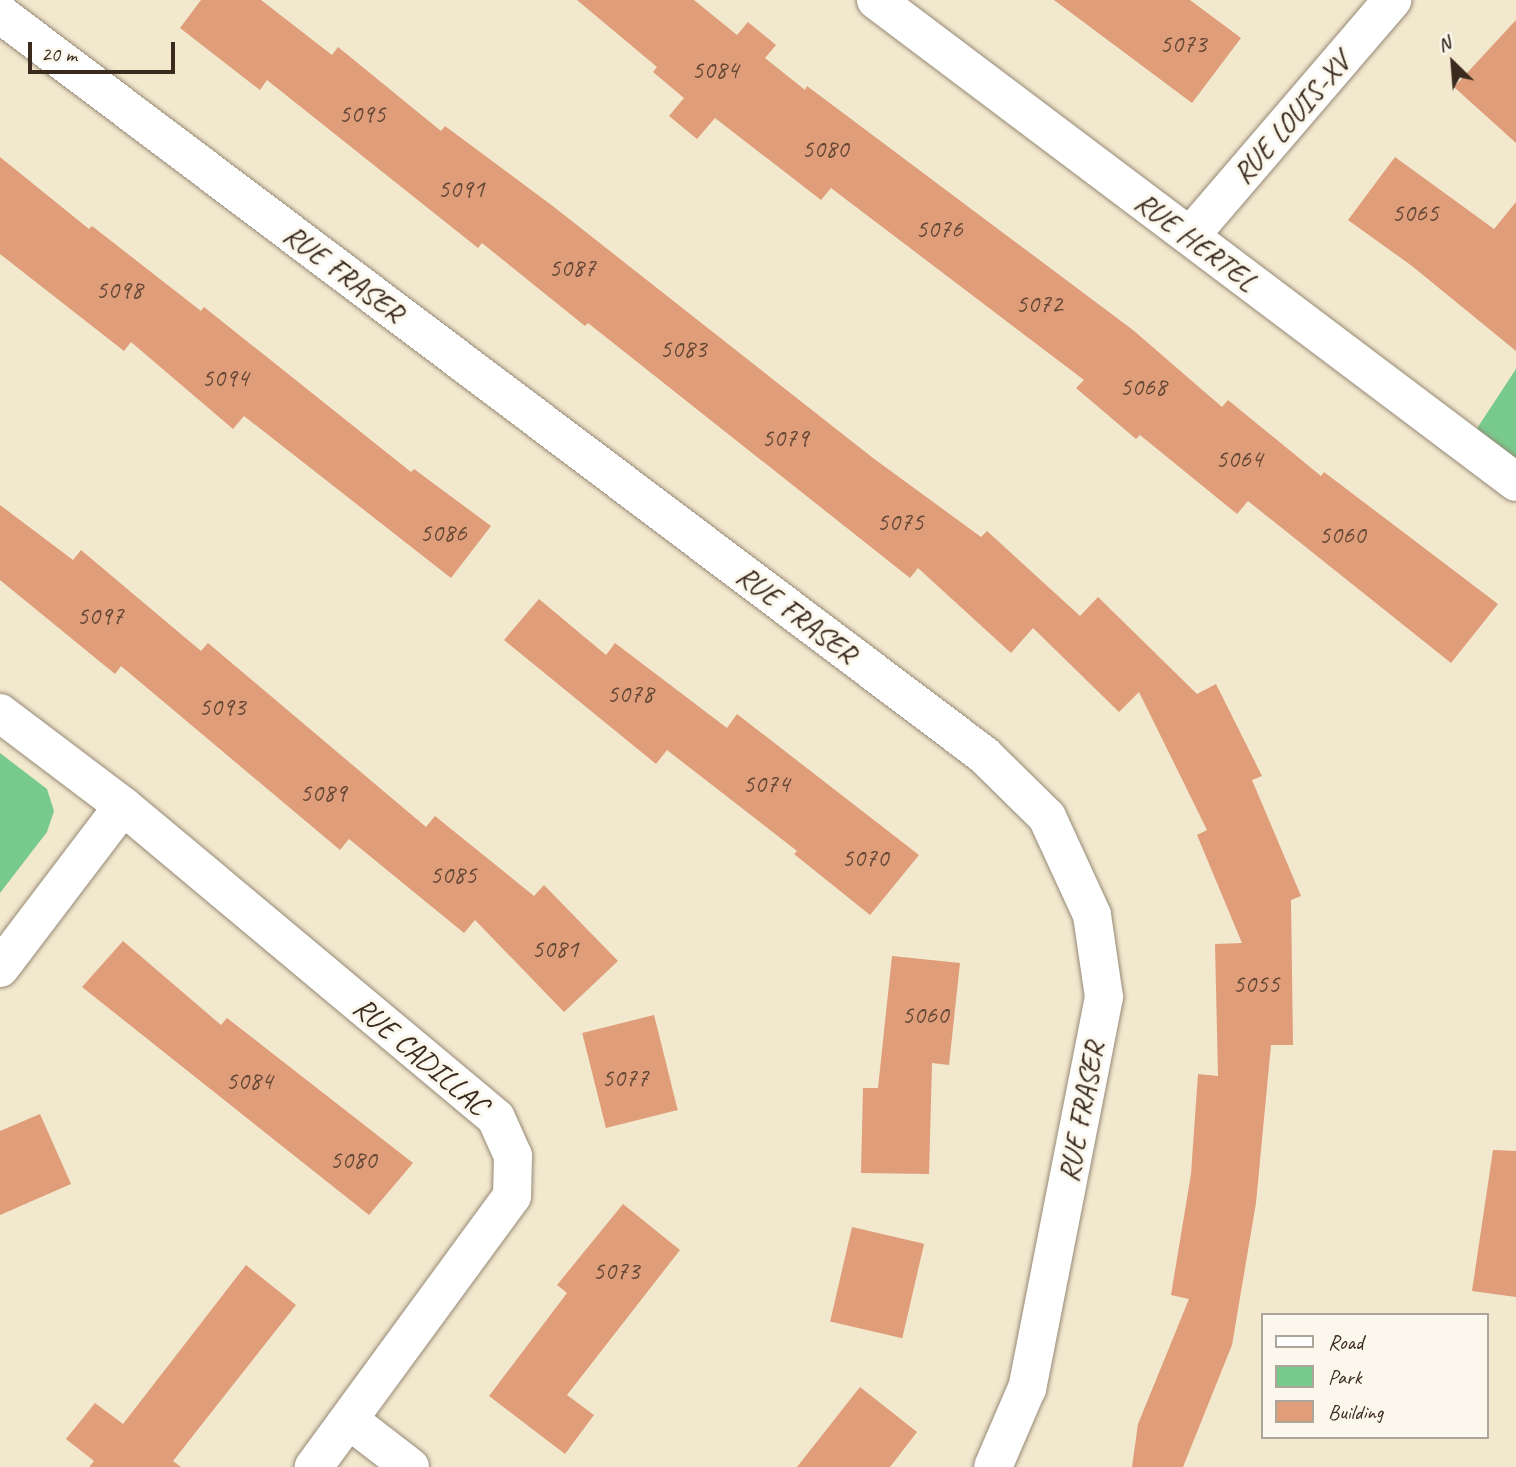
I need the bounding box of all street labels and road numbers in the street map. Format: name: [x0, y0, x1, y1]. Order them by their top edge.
street label: RUE LOUIS-XV: [1224, 45, 1358, 191]
street label: RUE HERTEL: [1128, 183, 1264, 299]
street label: RUE FRASER: [276, 216, 412, 330]
street label: RUE FRASER: [729, 557, 865, 671]
street label: RUE CADILLAC: [346, 989, 496, 1123]
street label: RUE FRASER: [1050, 1038, 1112, 1186]

